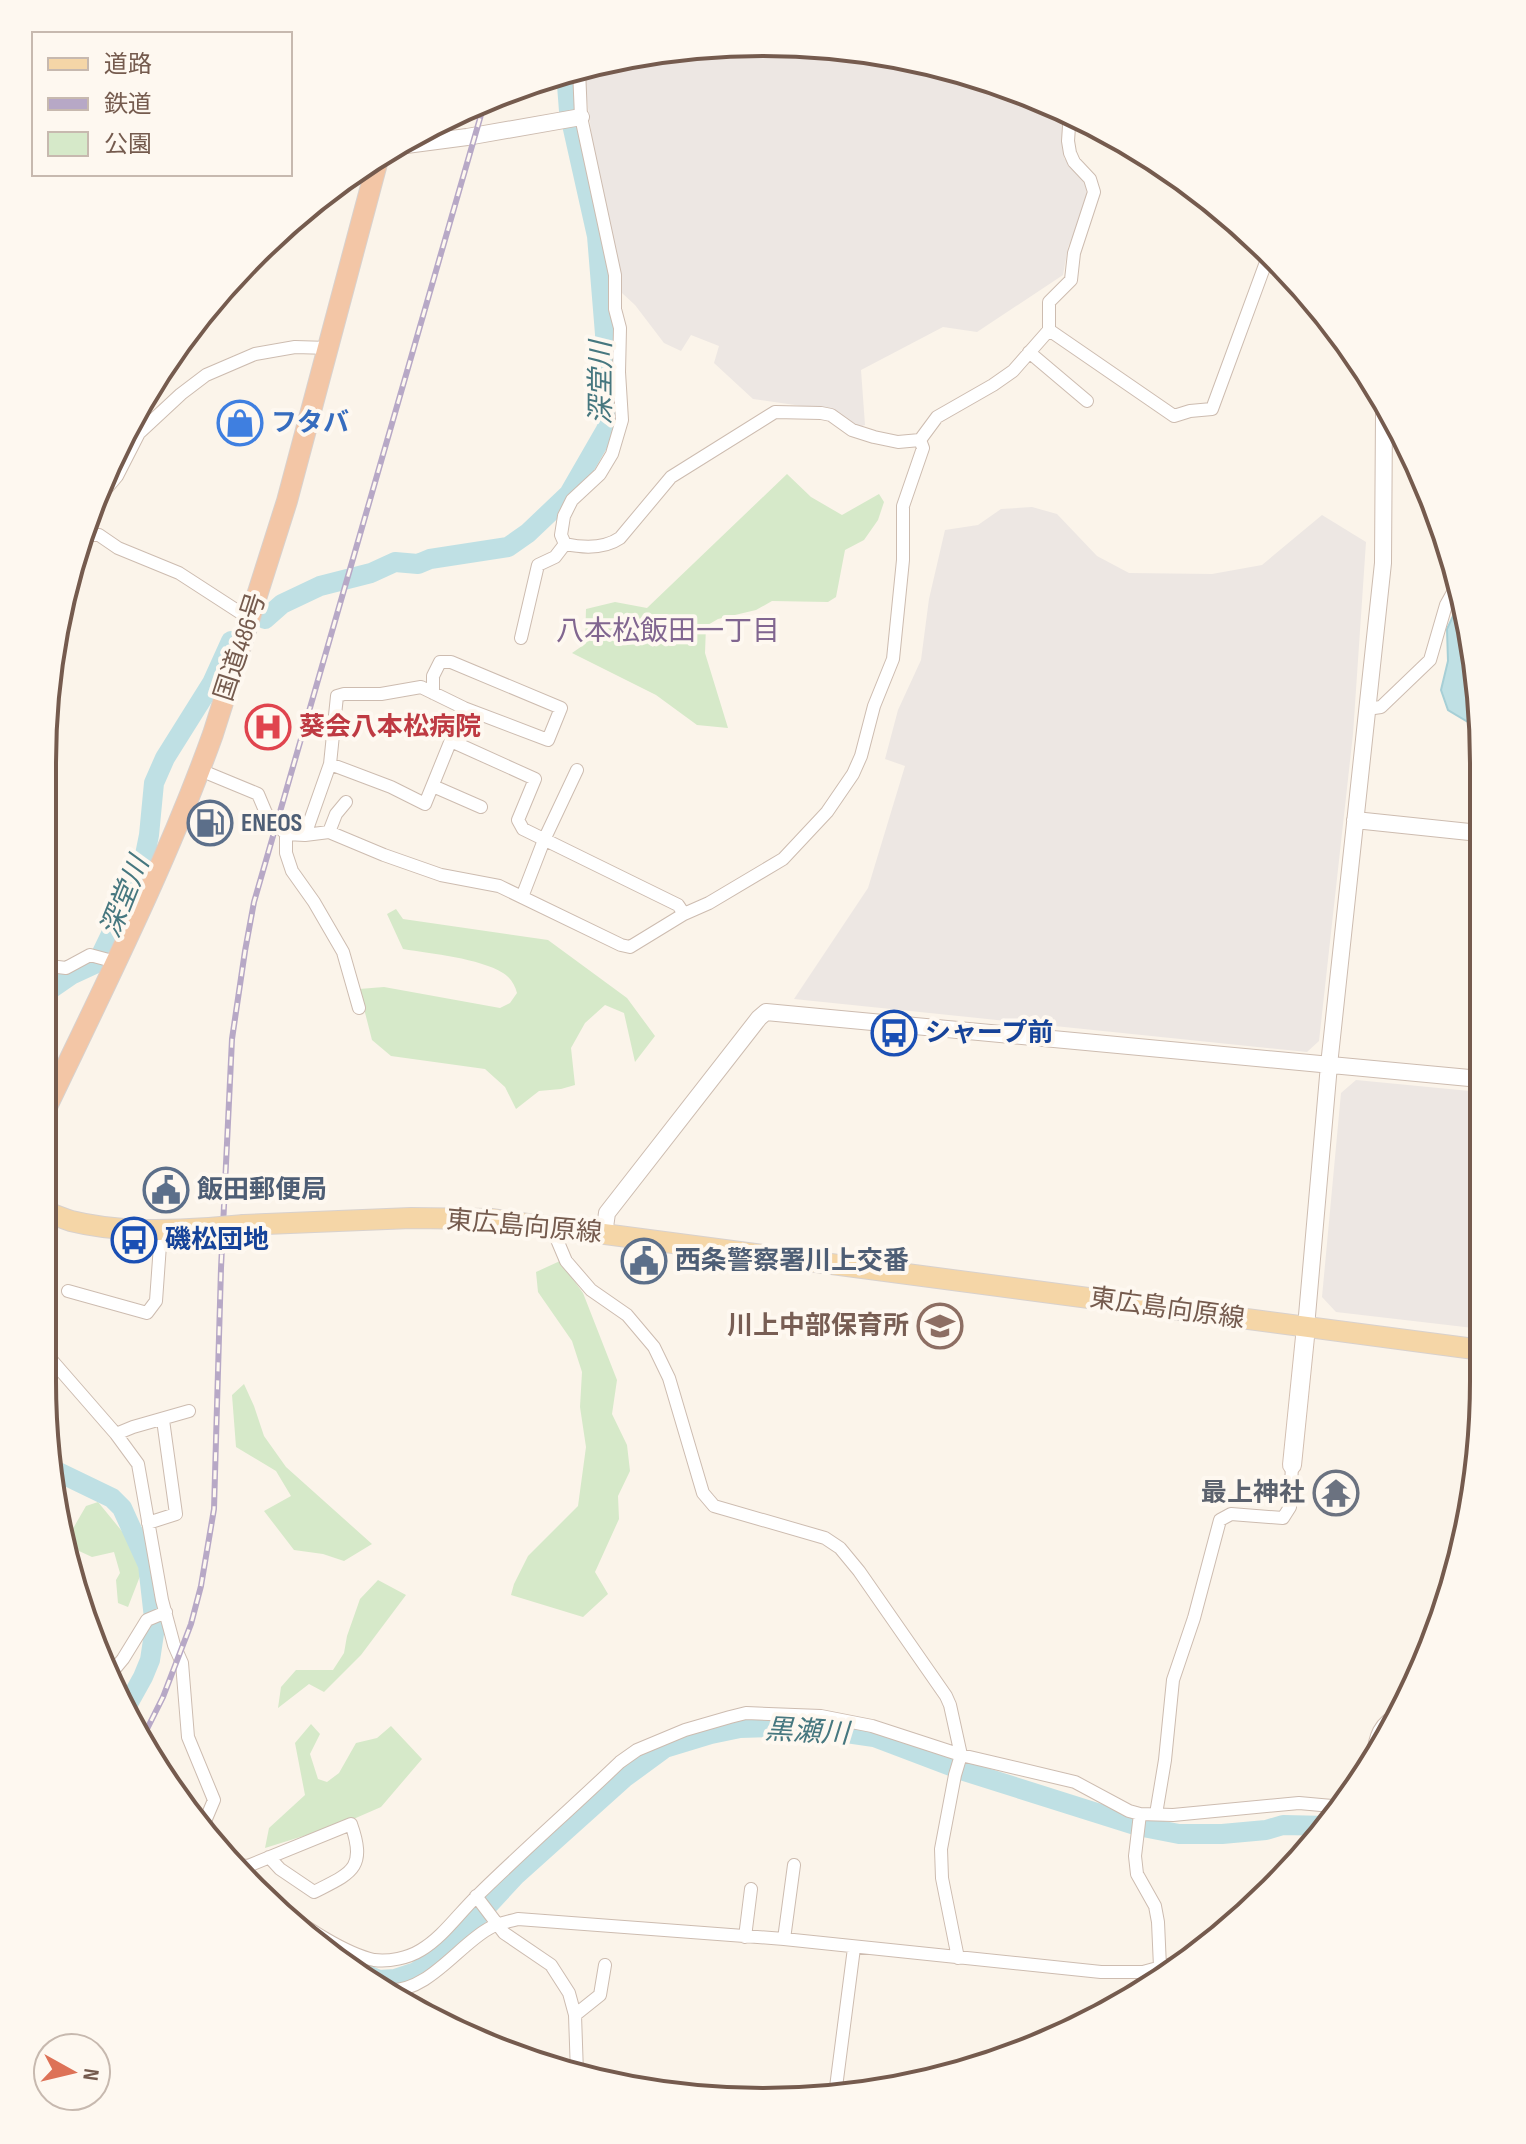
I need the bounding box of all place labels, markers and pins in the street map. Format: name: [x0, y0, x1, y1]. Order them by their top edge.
shop icon: フタバ: [216, 399, 264, 447]
place label: フタバ: [271, 408, 349, 439]
hospital icon: 葵会八本松病院: [244, 703, 292, 751]
place label: 葵会八本松病院: [299, 712, 481, 743]
fuel station icon: ENEOS: [186, 799, 234, 847]
place label: ENEOS: [241, 808, 302, 839]
bus stop icon: シャープ前: [870, 1009, 918, 1057]
place label: シャープ前: [925, 1018, 1053, 1049]
public building icon: 飯田郵便局: [142, 1166, 190, 1214]
place label: 飯田郵便局: [197, 1175, 327, 1206]
bus stop icon: 磯松団地: [110, 1216, 158, 1264]
place label: 磯松団地: [165, 1225, 269, 1256]
public building icon: 西条警察署川上交番: [620, 1237, 668, 1285]
place label: 西条警察署川上交番: [675, 1246, 909, 1277]
school or university icon: 川上中部保育所: [916, 1302, 964, 1350]
place label: 川上中部保育所: [727, 1311, 909, 1342]
temple icon: 最上神社: [1312, 1469, 1360, 1517]
place label: 最上神社: [1201, 1478, 1305, 1509]

